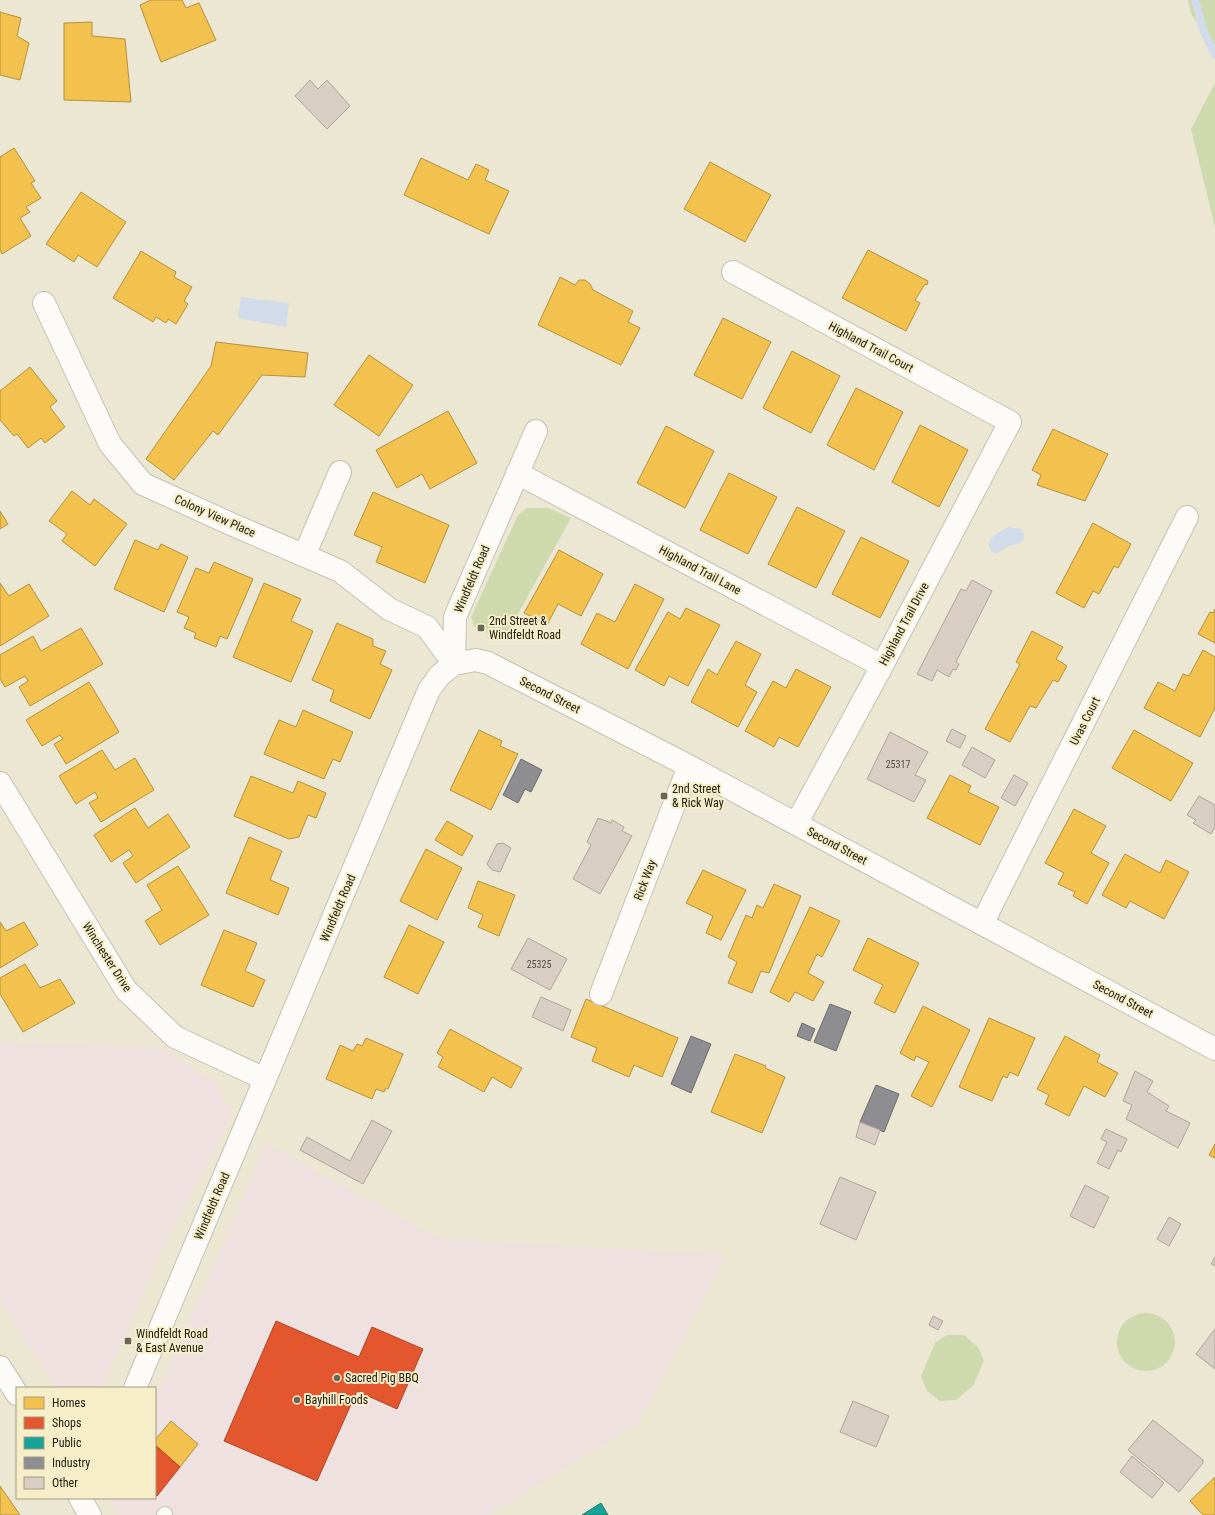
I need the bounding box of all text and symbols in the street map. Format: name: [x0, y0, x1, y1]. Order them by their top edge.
street label: Highland Trail Court: [826, 319, 916, 375]
street label: Colony View Place: [172, 492, 258, 540]
street label: Highland Trail Lane: [657, 542, 744, 598]
street label: Windfeldt Road: [451, 543, 493, 615]
street label: Highland Trail Drive: [876, 580, 932, 668]
place label: 2nd Street & Windfeldt Road: [489, 614, 561, 642]
marker: 2nd Street & Windfeldt Road: [476, 623, 486, 633]
street label: Second Street: [517, 674, 583, 716]
street label: Uvas Court: [1067, 694, 1103, 747]
house number: 25317: [886, 759, 910, 770]
place label: 2nd Street & Rick Way: [672, 782, 724, 810]
marker: 2nd Street & Rick Way: [659, 791, 669, 801]
street label: Second Street: [805, 824, 870, 868]
street label: Rick Way: [631, 858, 659, 902]
street label: Windfeldt Road: [317, 872, 359, 944]
street label: Winchester Drive: [79, 920, 135, 995]
house number: 25325: [527, 959, 551, 970]
street label: Second Street: [1091, 977, 1156, 1021]
street label: Windfeldt Road: [191, 1170, 233, 1242]
place label: Windfeldt Road & East Avenue: [136, 1327, 208, 1355]
marker: Windfeldt Road & East Avenue: [123, 1336, 133, 1346]
place label: Sacred Pig BBQ: [345, 1371, 419, 1385]
marker: Sacred Pig BBQ: [332, 1373, 342, 1383]
legend: [16, 1387, 156, 1499]
place label: Bayhill Foods: [305, 1393, 368, 1407]
marker: Bayhill Foods: [292, 1395, 302, 1405]
text: Homes: [52, 1396, 86, 1410]
text: Shops: [52, 1416, 81, 1430]
text: Public: [52, 1436, 82, 1450]
text: Industry: [52, 1456, 90, 1470]
text: Other: [52, 1476, 78, 1490]

